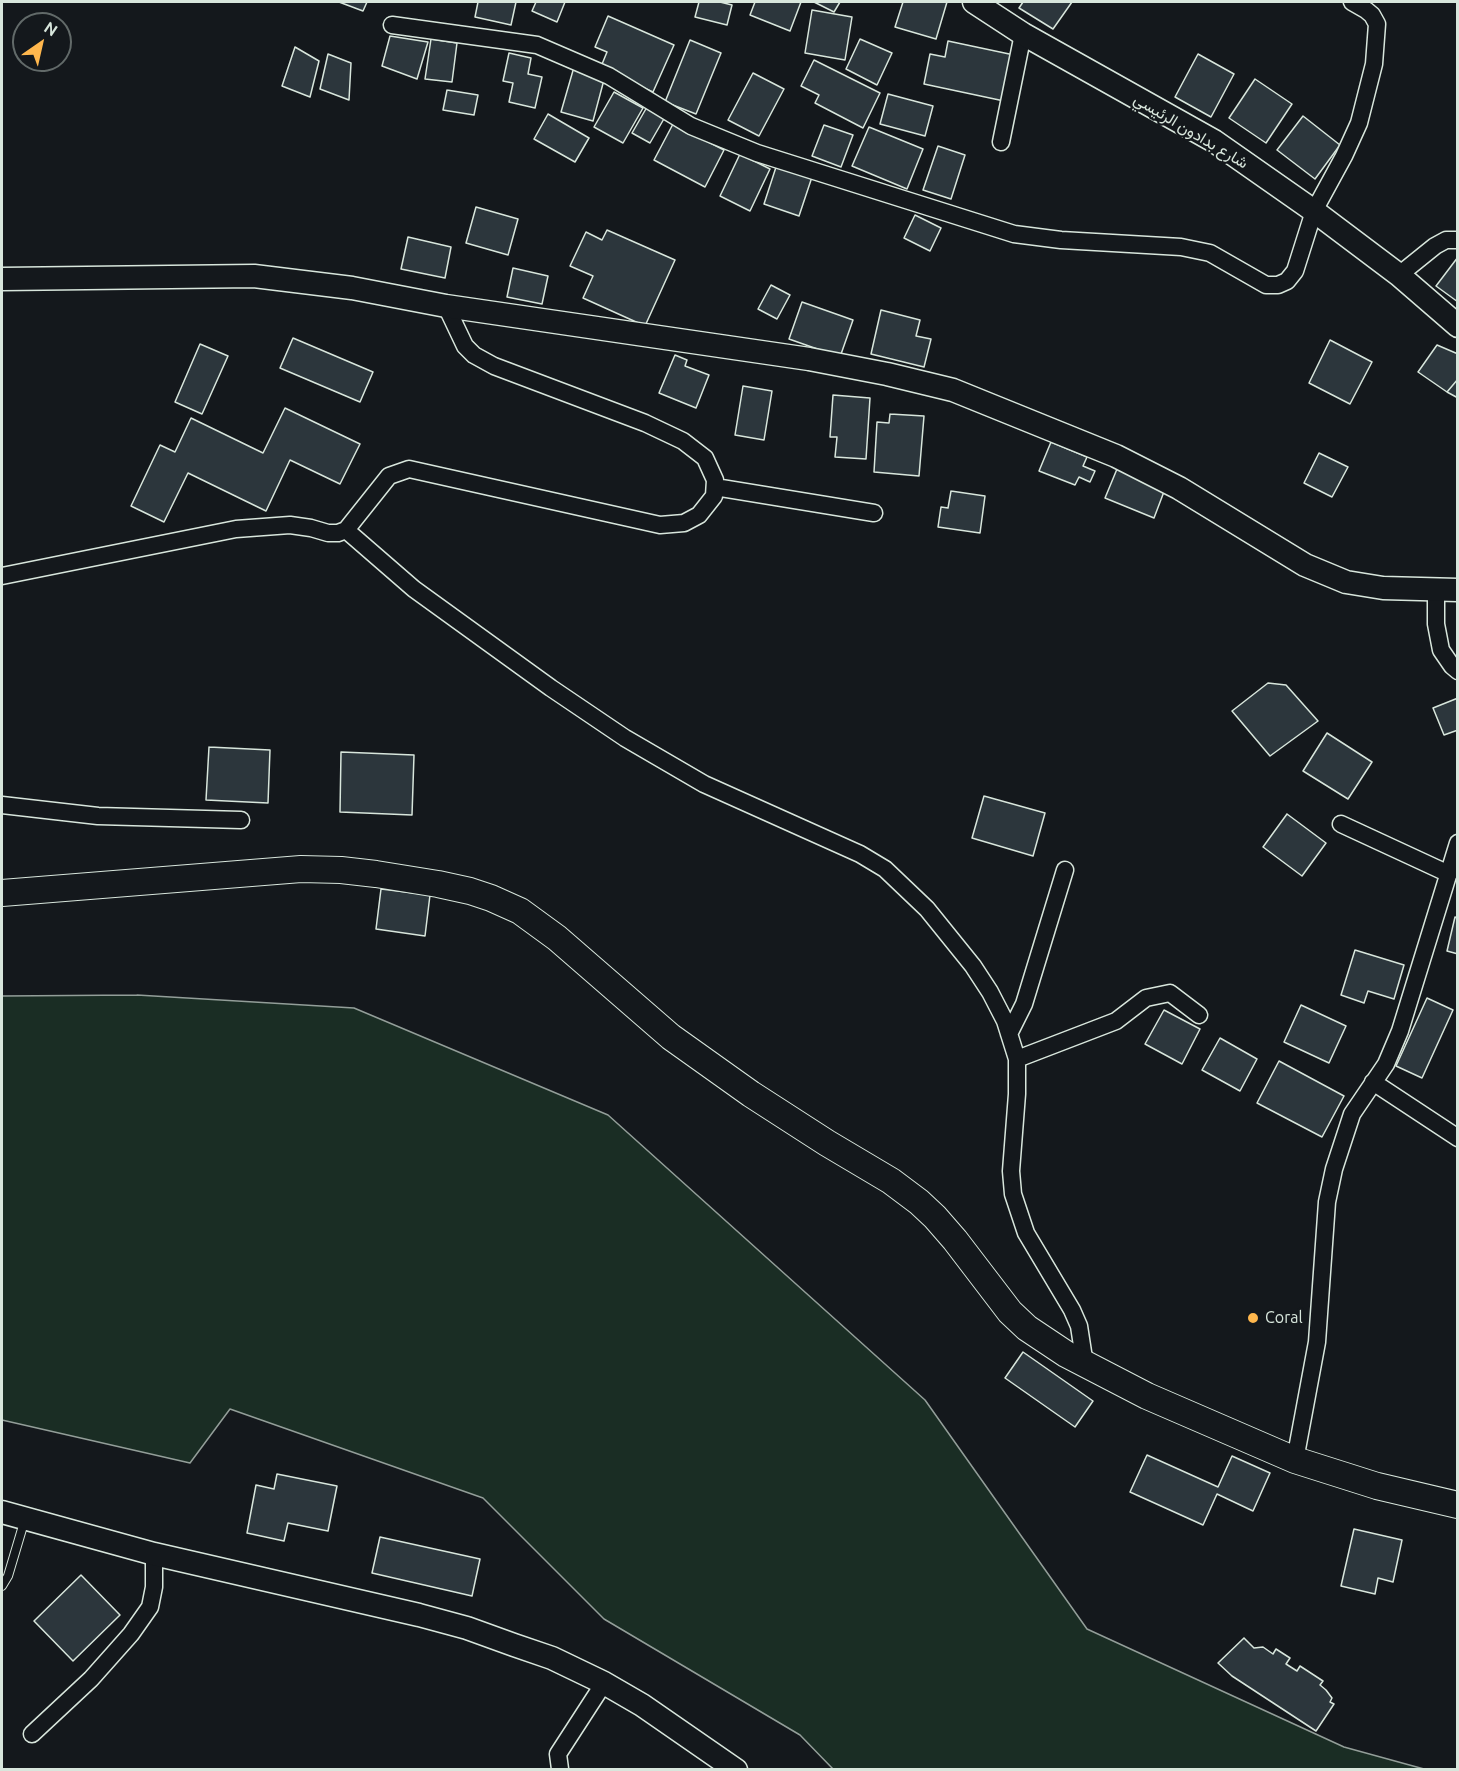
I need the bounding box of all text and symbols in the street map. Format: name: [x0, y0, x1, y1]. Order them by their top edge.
north arrow: [12, 12, 72, 72]
text: N: [41, 18, 61, 40]
street label: شارع بدادون الرئيسي: [1130, 89, 1252, 173]
place label: Coral: [1265, 1308, 1303, 1328]
marker: Coral: [1246, 1311, 1260, 1325]

